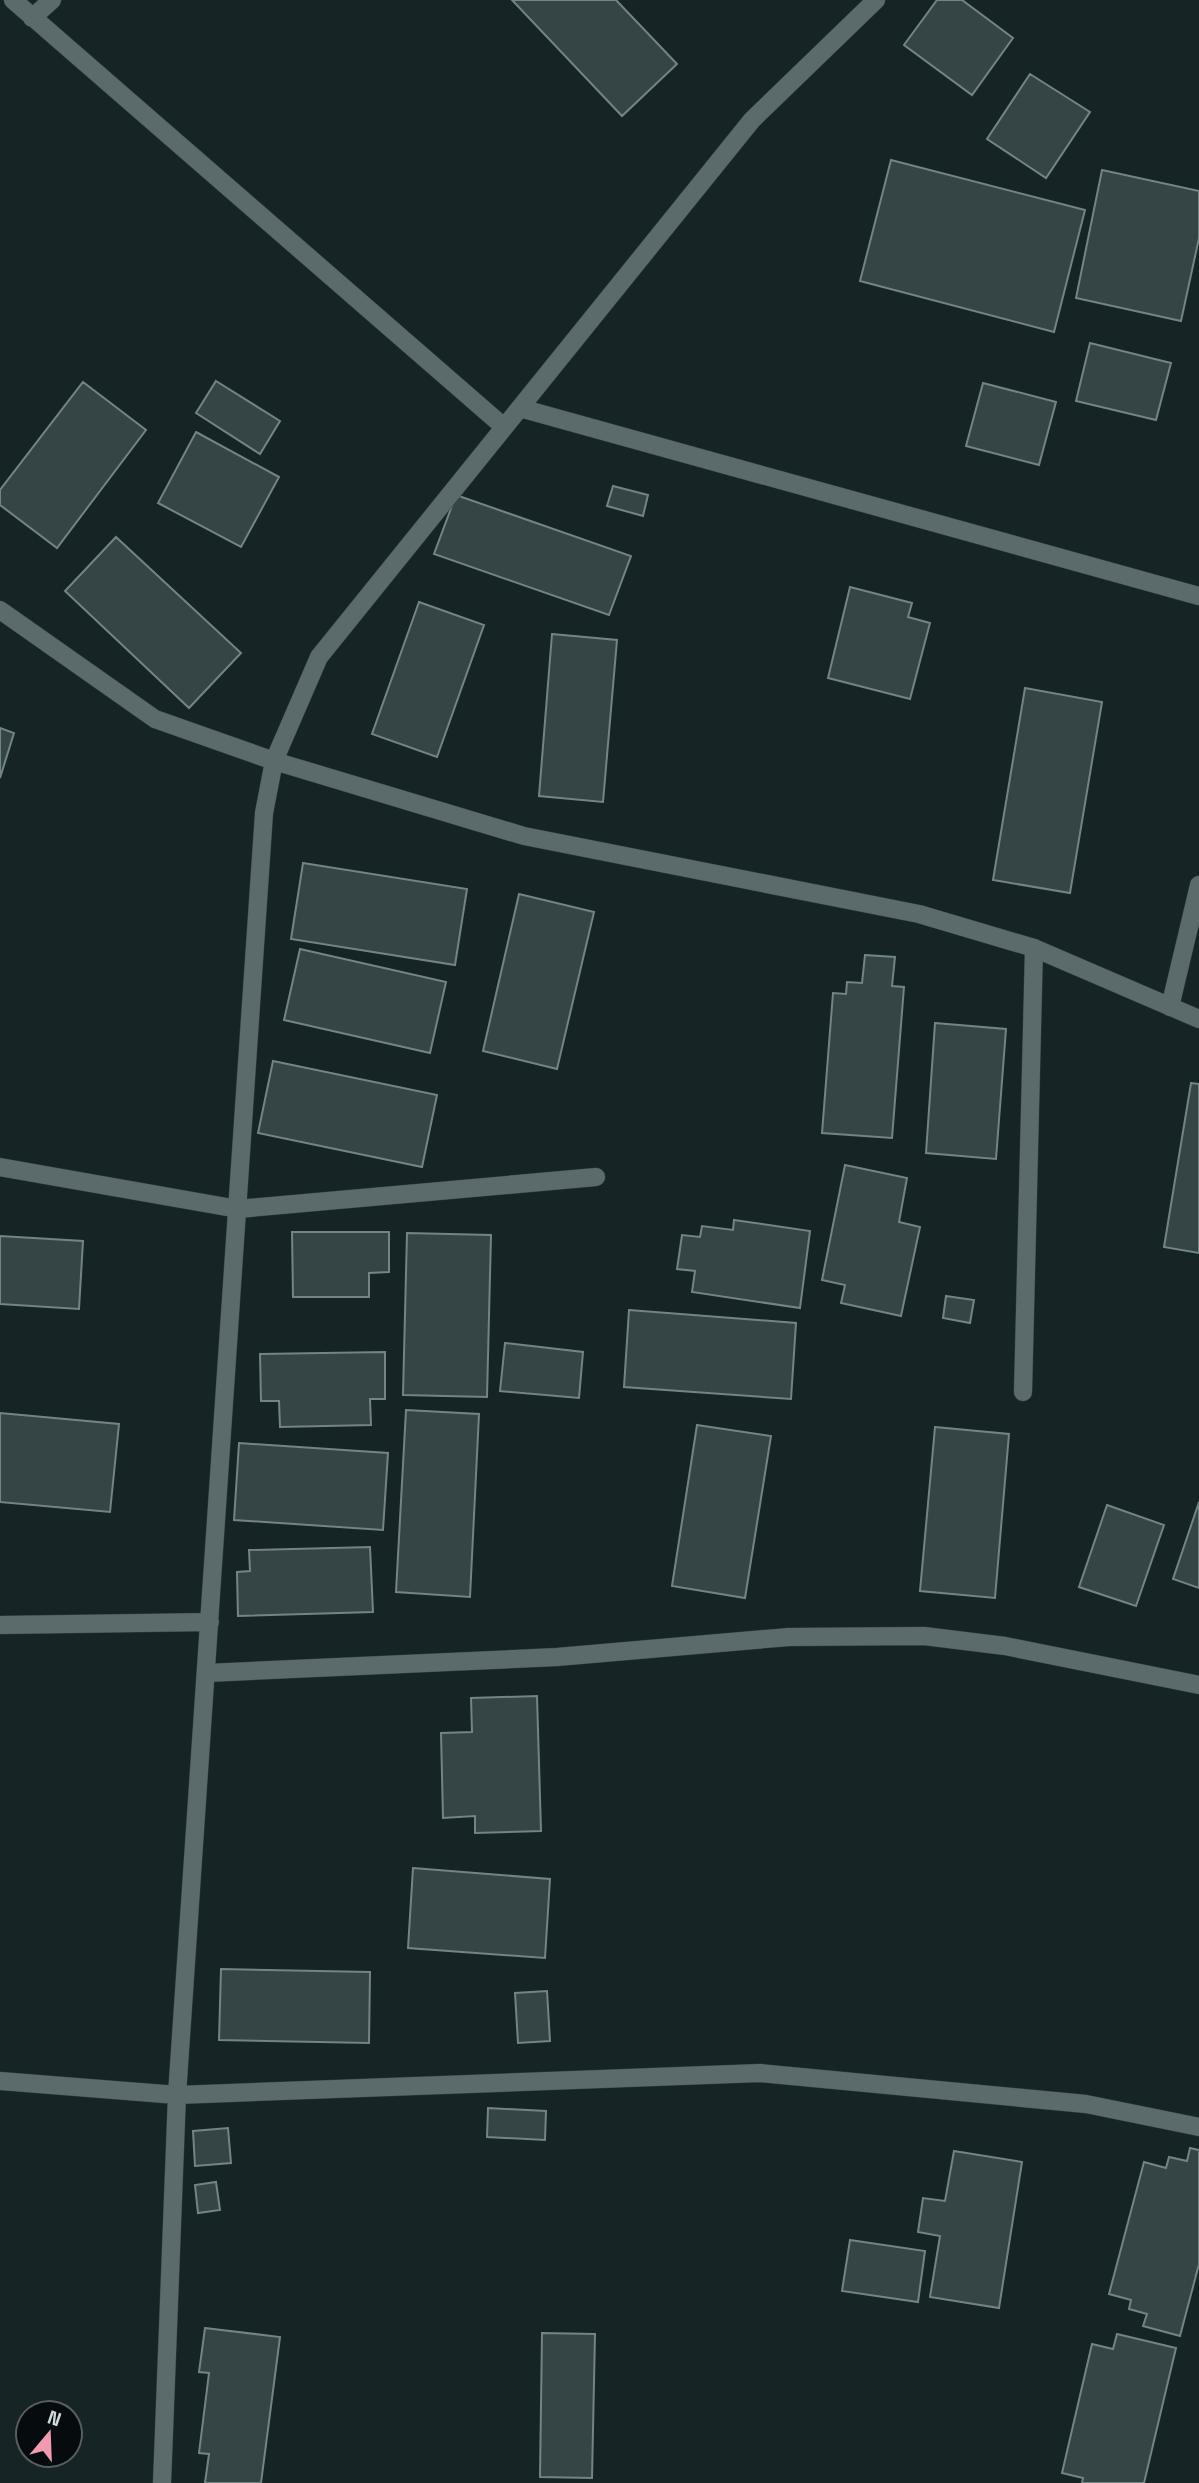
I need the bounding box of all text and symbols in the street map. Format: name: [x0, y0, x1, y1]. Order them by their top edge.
north arrow: [14, 2399, 84, 2469]
text: N: [44, 2405, 64, 2432]

